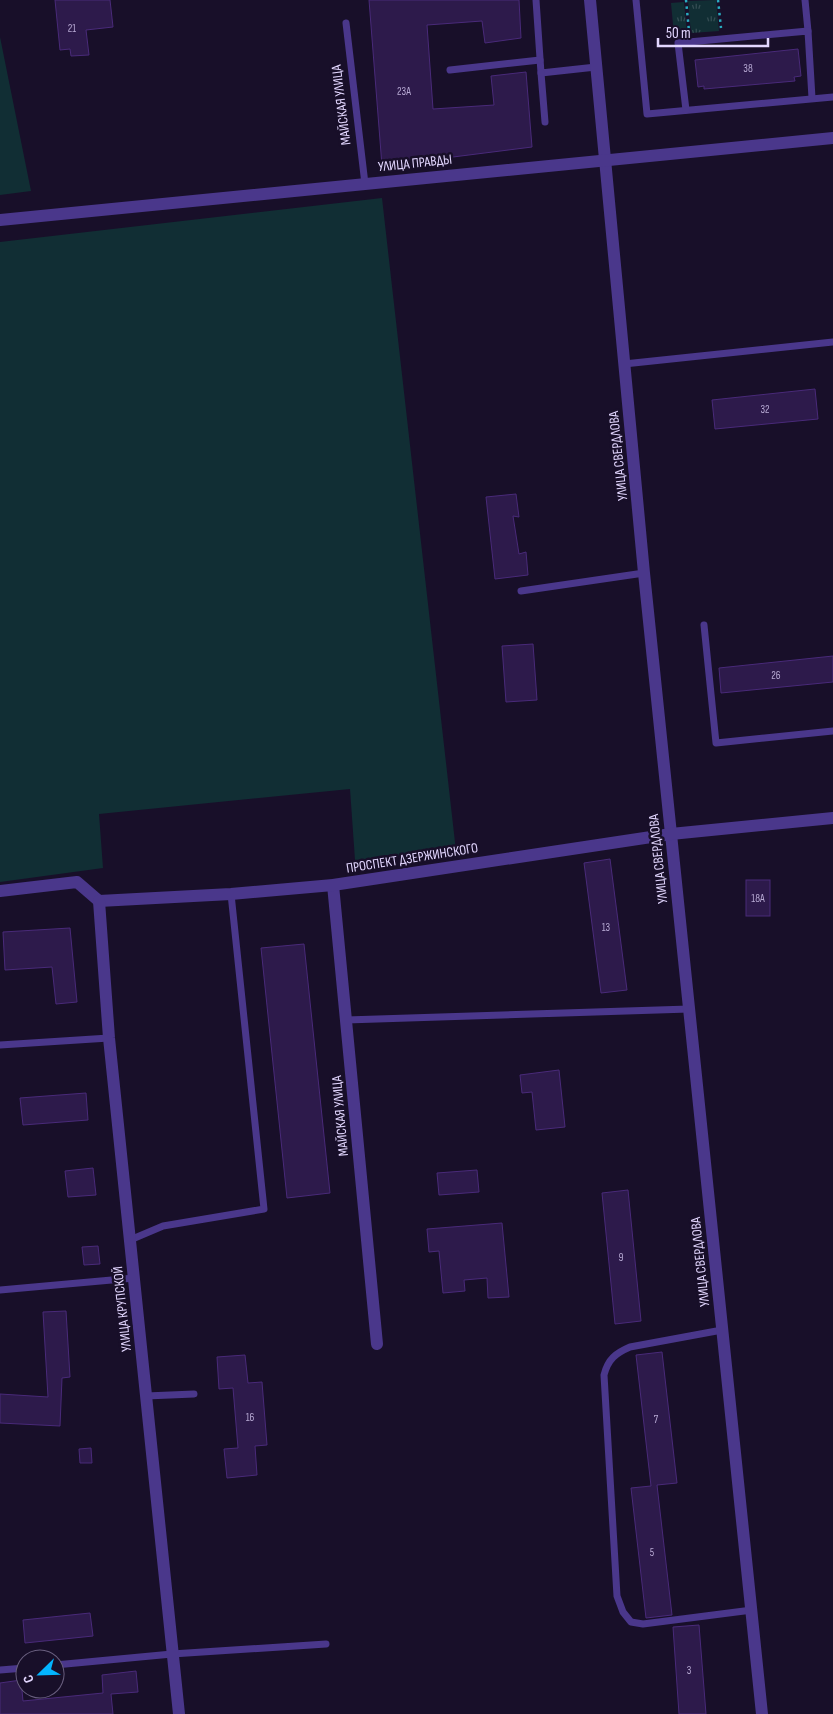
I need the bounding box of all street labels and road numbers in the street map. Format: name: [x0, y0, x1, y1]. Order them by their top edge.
street label: МАЙСКАЯ УЛИЦА: [328, 63, 354, 146]
street label: УЛИЦА ПРАВДЫ: [377, 151, 453, 175]
street label: УЛИЦА СВЕРДЛОВА: [605, 409, 631, 502]
street label: УЛИЦА СВЕРДЛОВА: [645, 812, 671, 905]
street label: ПРОСПЕКТ ДЗЕРЖИНСКОГО: [345, 839, 479, 877]
street label: МАЙСКАЯ УЛИЦА: [328, 1074, 352, 1157]
street label: УЛИЦА СВЕРДЛОВА: [687, 1215, 713, 1308]
street label: УЛИЦА КРУПСКОЙ: [109, 1265, 135, 1353]

